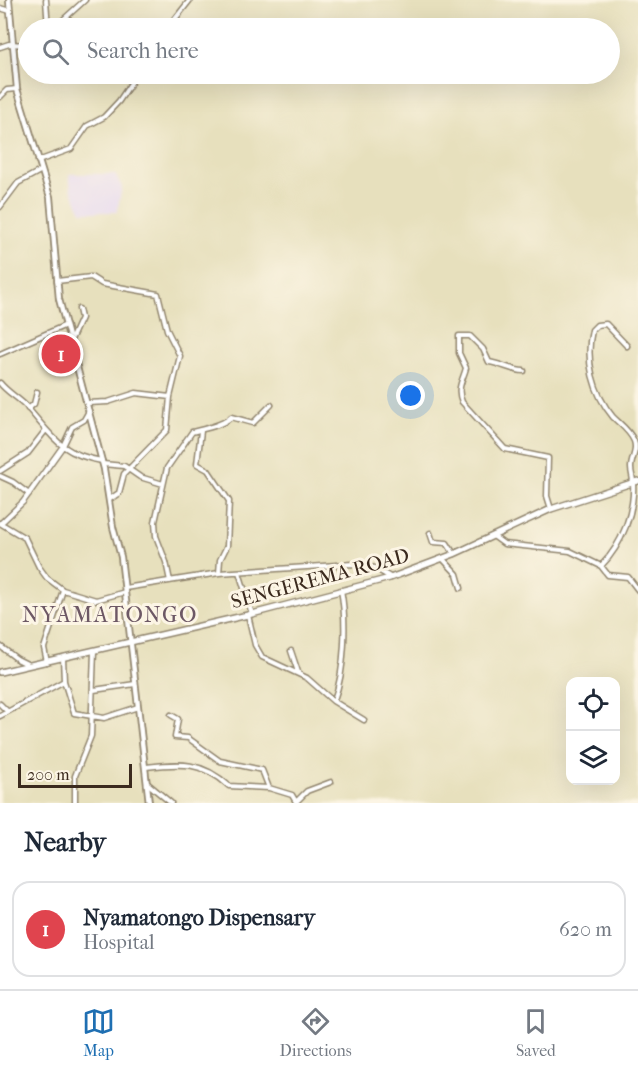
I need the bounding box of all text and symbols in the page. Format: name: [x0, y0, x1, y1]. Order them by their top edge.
search box: [18, 18, 620, 84]
icon: search: [39, 35, 72, 68]
text: Search here: [87, 38, 199, 64]
pin: 1: [42, 332, 80, 376]
your location: [396, 381, 425, 410]
street label: SENGEREMA ROAD: [228, 544, 412, 613]
district label: NYAMATONGO: [22, 602, 198, 628]
map controls: [566, 677, 620, 785]
button: locate: [566, 677, 620, 731]
button: layers: [566, 731, 620, 785]
scale bar: [18, 761, 132, 788]
text: 200 m: [27, 765, 70, 784]
text: Nearby: [24, 827, 106, 858]
text: Nyamatongo Dispensary: [83, 905, 315, 931]
text: 1: [42, 918, 49, 941]
text: 620 m: [559, 918, 612, 941]
text: Hospital: [83, 931, 155, 954]
tab: Map: [82, 1005, 115, 1060]
tab: Directions: [280, 1005, 352, 1060]
tab: Saved: [516, 1005, 556, 1060]

